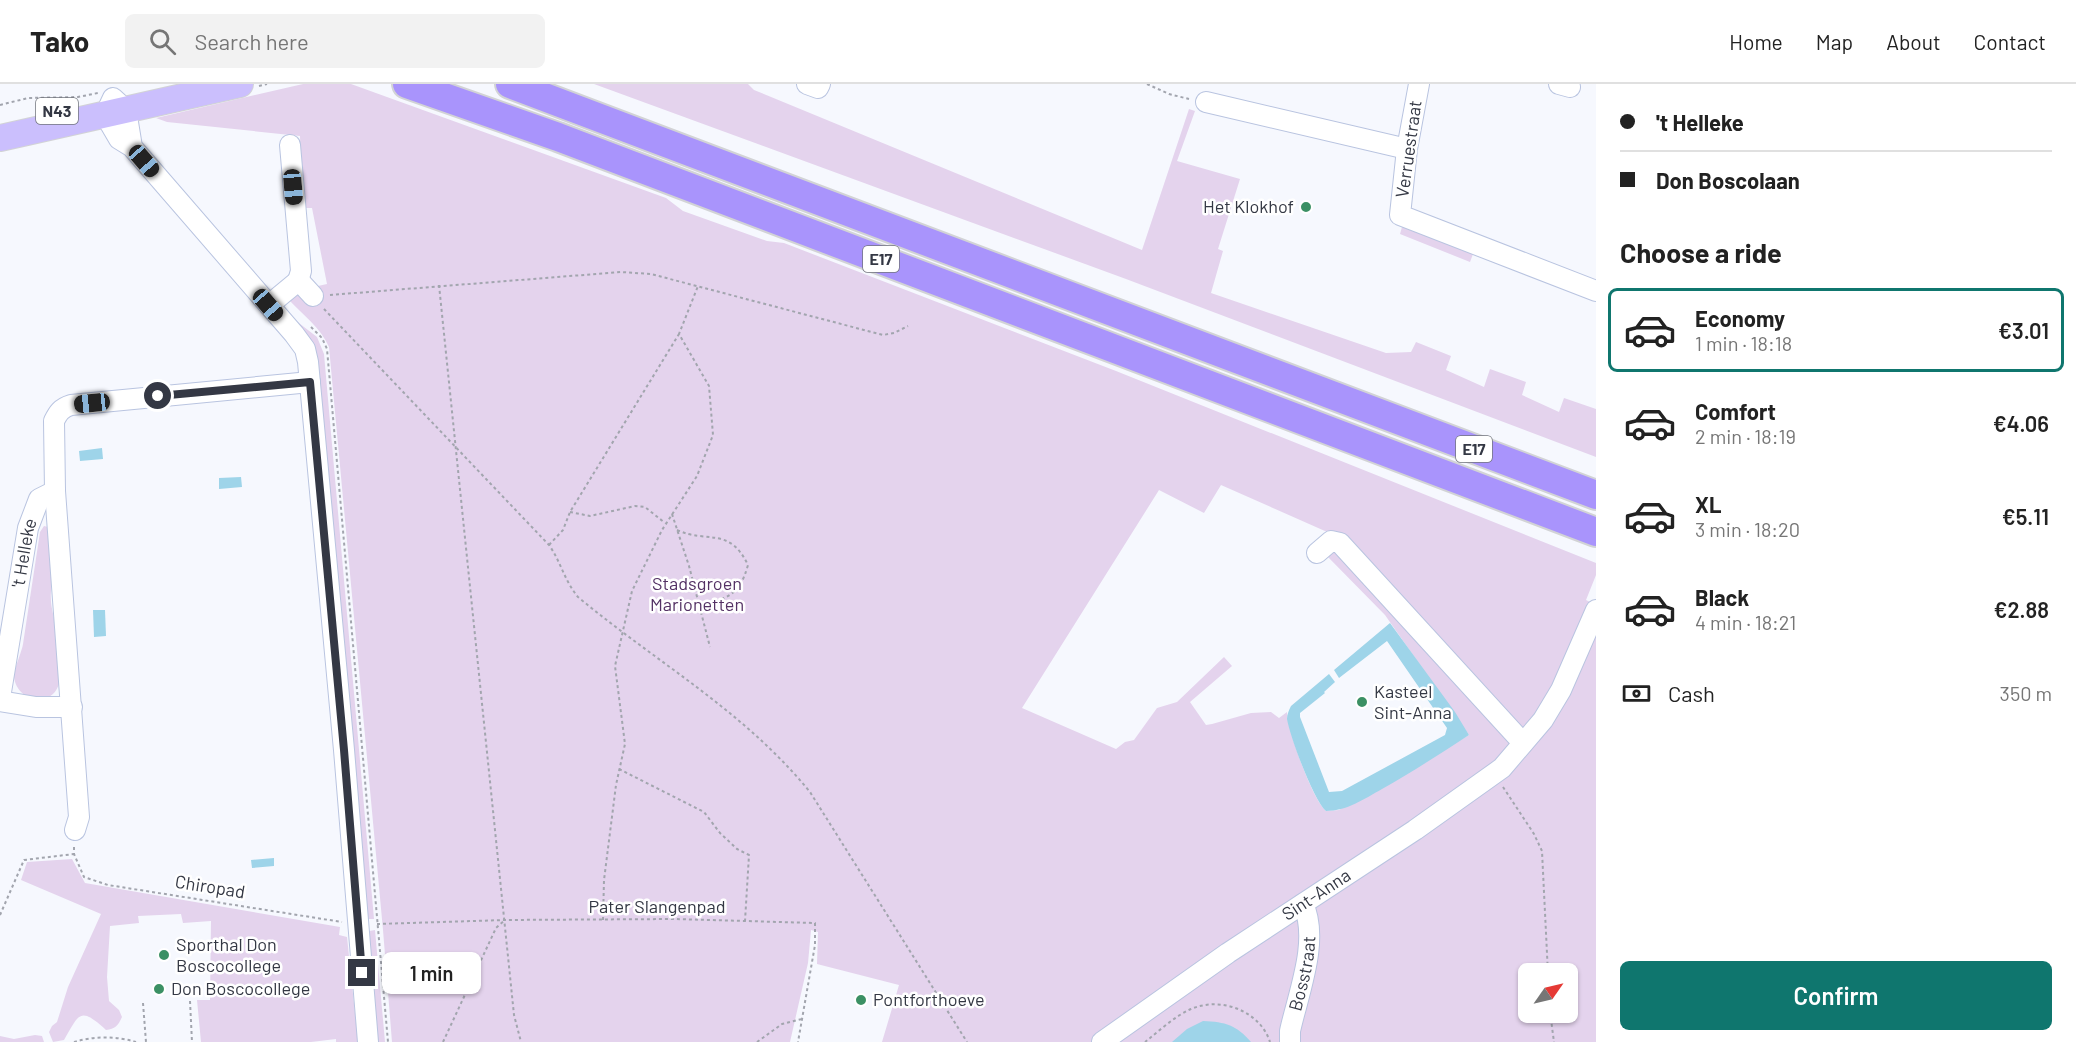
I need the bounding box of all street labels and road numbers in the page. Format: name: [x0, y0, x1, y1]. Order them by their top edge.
road number: N43: [36, 98, 78, 124]
street label: Verruestraat: [1390, 99, 1426, 199]
road number: E17: [863, 246, 899, 272]
road number: E17: [1456, 436, 1492, 462]
street label: 't Helleke: [6, 515, 41, 589]
street label: Sint-Anna: [1277, 864, 1354, 925]
street label: Chiropad: [174, 870, 247, 902]
street label: Pater Slangenpad: [588, 895, 726, 917]
street label: Bosstraat: [1283, 936, 1319, 1013]

